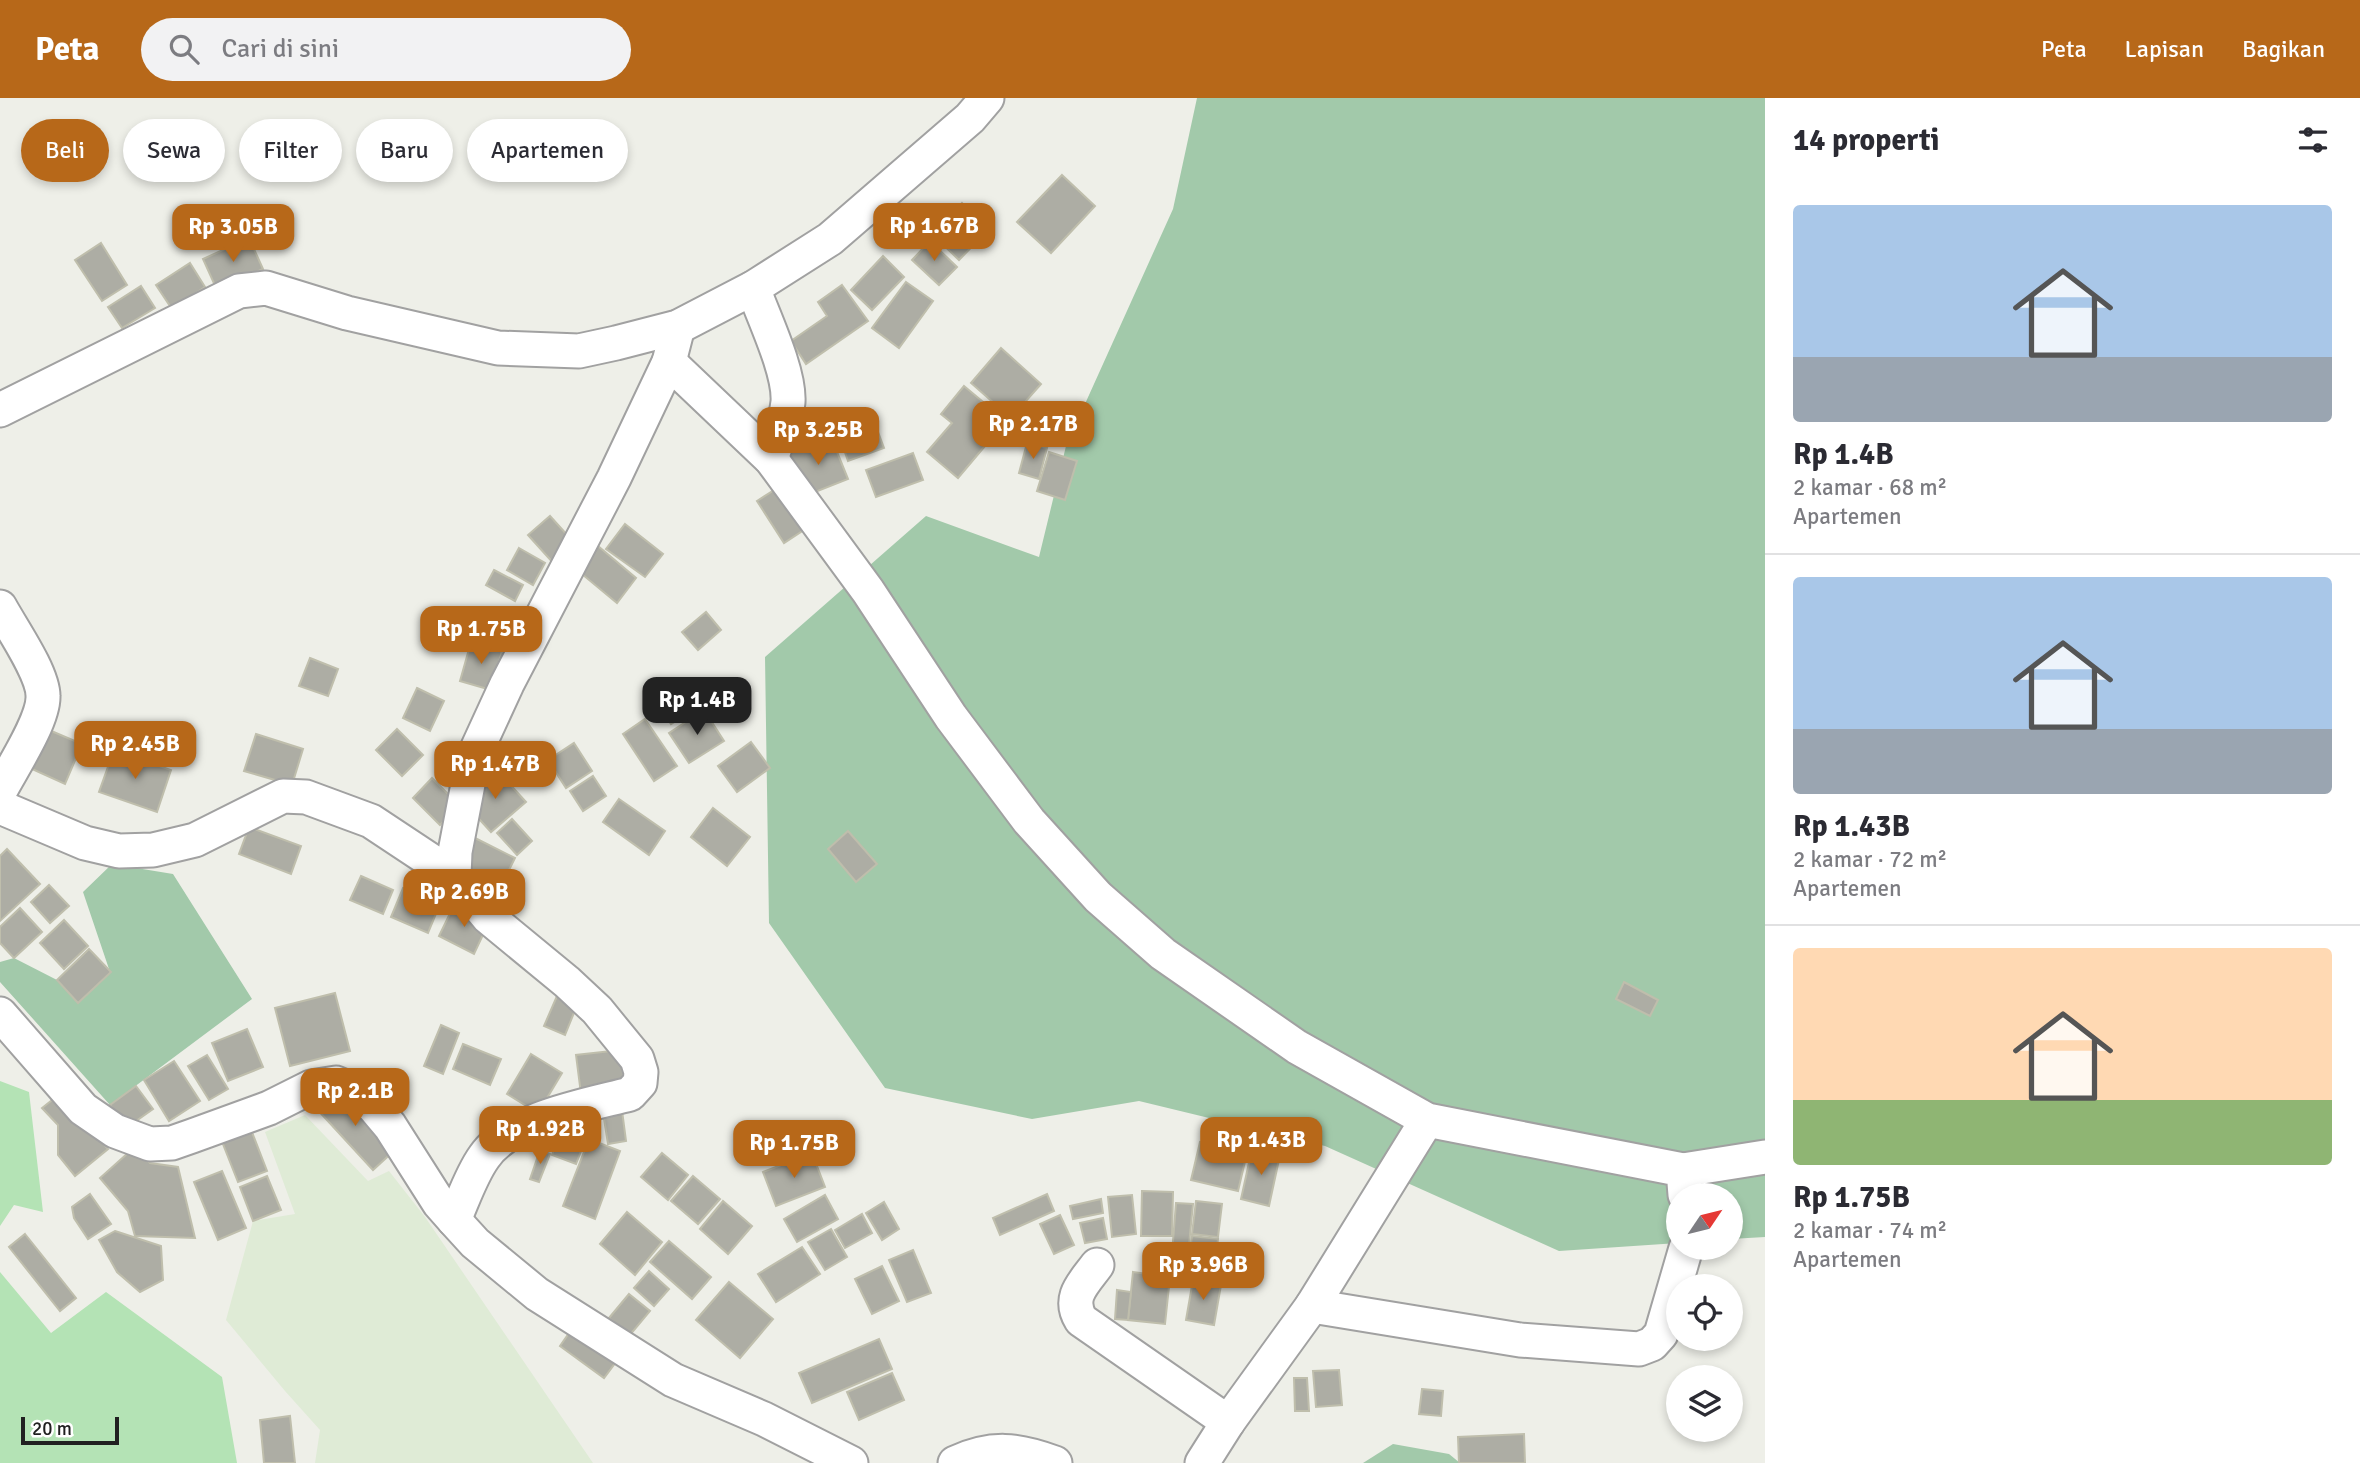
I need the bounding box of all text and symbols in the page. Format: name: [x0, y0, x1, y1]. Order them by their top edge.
search box: [141, 18, 631, 81]
text: Peta: [35, 29, 99, 70]
icon: search: [165, 30, 203, 68]
text: Cari di sini: [221, 33, 339, 65]
text: Peta: [2041, 34, 2087, 64]
text: Lapisan: [2125, 34, 2204, 64]
text: Bagikan: [2242, 34, 2325, 64]
chip: Beli: [21, 119, 109, 182]
chip: Sewa: [123, 119, 225, 182]
chip: Filter: [239, 119, 342, 182]
chip: Baru: [356, 119, 453, 182]
chip: Apartemen: [467, 119, 628, 182]
icon: filters: [2294, 121, 2332, 159]
text: 14 properti: [1793, 122, 1940, 159]
pin: Rp 3.05B: [161, 204, 305, 264]
pin: Rp 1.67B: [862, 204, 1006, 263]
text: Rp 1.67B: [889, 211, 979, 240]
text: Rp 3.05B: [188, 212, 278, 241]
icon: home: [2000, 250, 2126, 376]
pin: Rp 2.17B: [961, 402, 1105, 461]
pin: Rp 3.25B: [746, 408, 890, 467]
text: Rp 2.17B: [988, 409, 1078, 438]
text: Rp 3.25B: [773, 415, 863, 444]
text: Rp 1.4B: [1793, 436, 1894, 473]
text: 2 kamar · 68 m²: [1793, 473, 1947, 502]
text: Apartemen: [1793, 502, 1902, 531]
pin: Rp 1.75B: [409, 606, 553, 666]
text: Rp 1.75B: [436, 614, 526, 643]
icon: home: [2000, 622, 2126, 748]
pin: Rp 1.4B: [632, 678, 762, 737]
text: Rp 1.4B: [658, 685, 736, 714]
pin: Rp 2.45B: [63, 722, 207, 781]
text: Rp 2.45B: [90, 729, 180, 758]
pin: Rp 1.47B: [423, 742, 567, 801]
text: Rp 1.47B: [450, 749, 540, 778]
text: Rp 1.43B: [1793, 808, 1910, 845]
text: 2 kamar · 72 m²: [1793, 845, 1947, 874]
pin: Rp 2.69B: [392, 870, 536, 929]
text: Apartemen: [1793, 874, 1902, 903]
text: Rp 2.69B: [419, 877, 509, 906]
icon: home: [2000, 993, 2126, 1119]
pin: Rp 2.1B: [290, 1068, 420, 1128]
text: Rp 2.1B: [316, 1076, 394, 1105]
pin: Rp 1.92B: [468, 1107, 612, 1166]
text: Rp 1.92B: [495, 1114, 585, 1143]
pin: Rp 1.43B: [1189, 1118, 1333, 1177]
pin: Rp 1.75B: [722, 1121, 866, 1180]
text: Rp 1.43B: [1216, 1125, 1306, 1154]
text: Rp 1.75B: [749, 1128, 839, 1157]
text: Rp 1.75B: [1793, 1179, 1910, 1216]
north arrow: [1666, 1183, 1743, 1260]
map controls: [1666, 1183, 1743, 1442]
text: 2 kamar · 74 m²: [1793, 1216, 1947, 1245]
pin: Rp 3.96B: [1131, 1242, 1275, 1302]
text: Apartemen: [1793, 1245, 1902, 1274]
text: Rp 3.96B: [1158, 1250, 1248, 1279]
button: locate: [1666, 1274, 1743, 1351]
button: layers: [1666, 1365, 1743, 1442]
scale bar: [21, 1414, 119, 1446]
text: 20 m: [32, 1417, 72, 1441]

